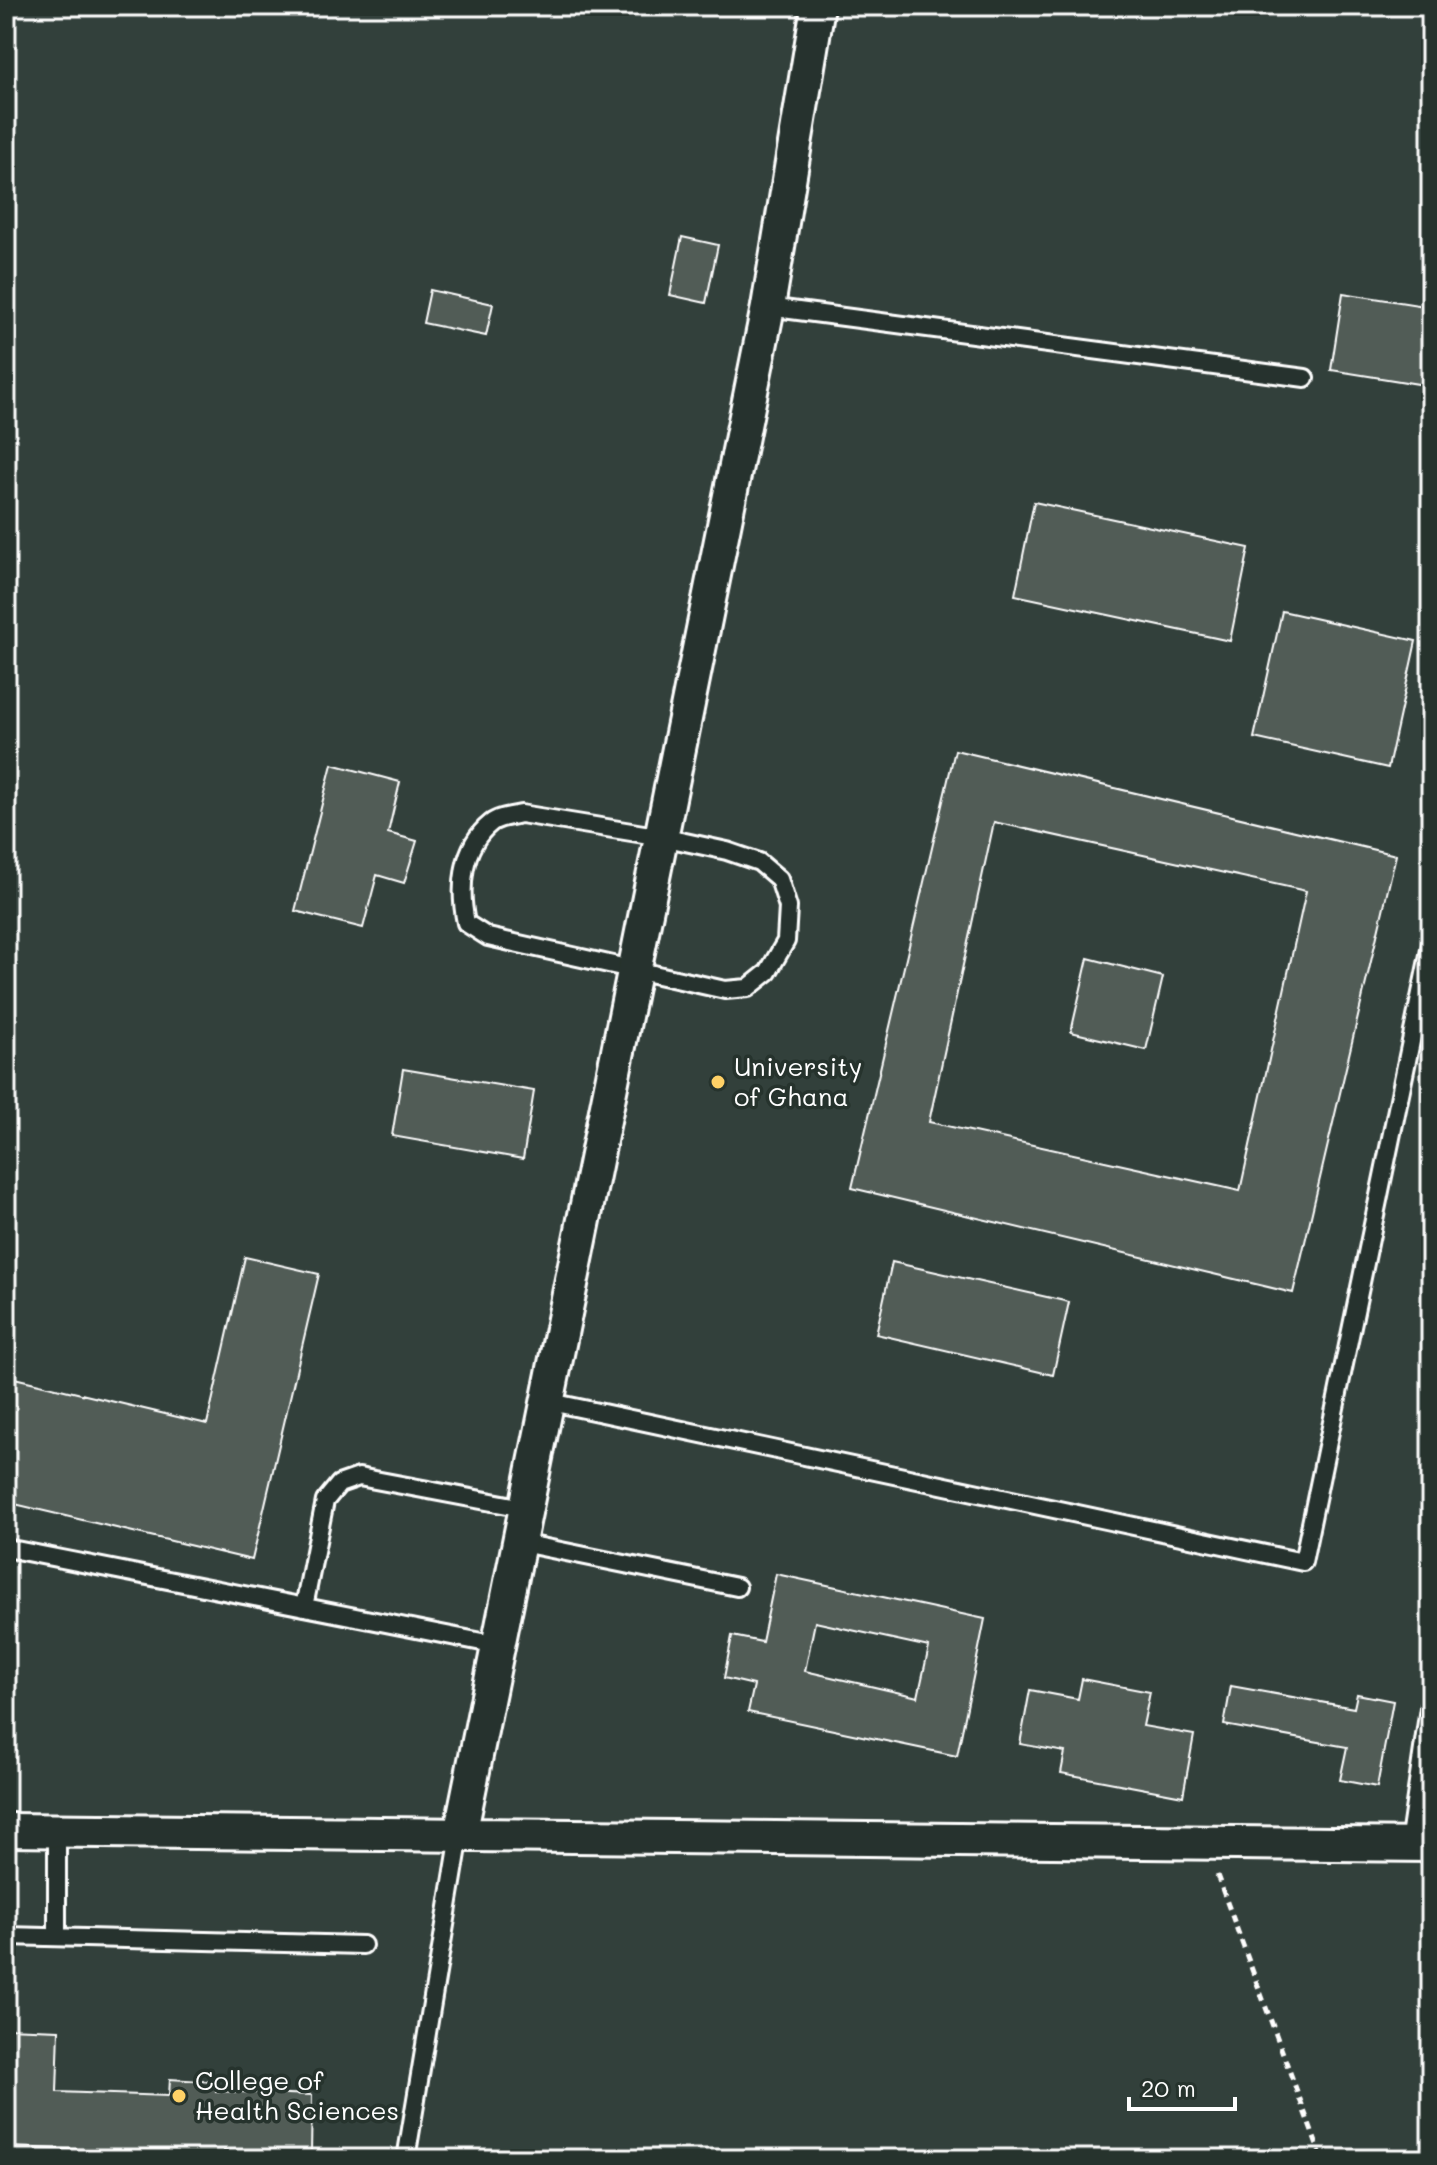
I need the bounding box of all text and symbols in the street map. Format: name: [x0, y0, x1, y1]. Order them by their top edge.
place label: University of Ghana: [734, 1049, 862, 1113]
marker: University of Ghana: [709, 1073, 727, 1091]
scale bar: [1129, 2061, 1235, 2111]
place label: College of Health Sciences: [195, 2063, 399, 2127]
text: 20 m: [1141, 2072, 1196, 2103]
marker: College of Health Sciences: [170, 2087, 188, 2105]

